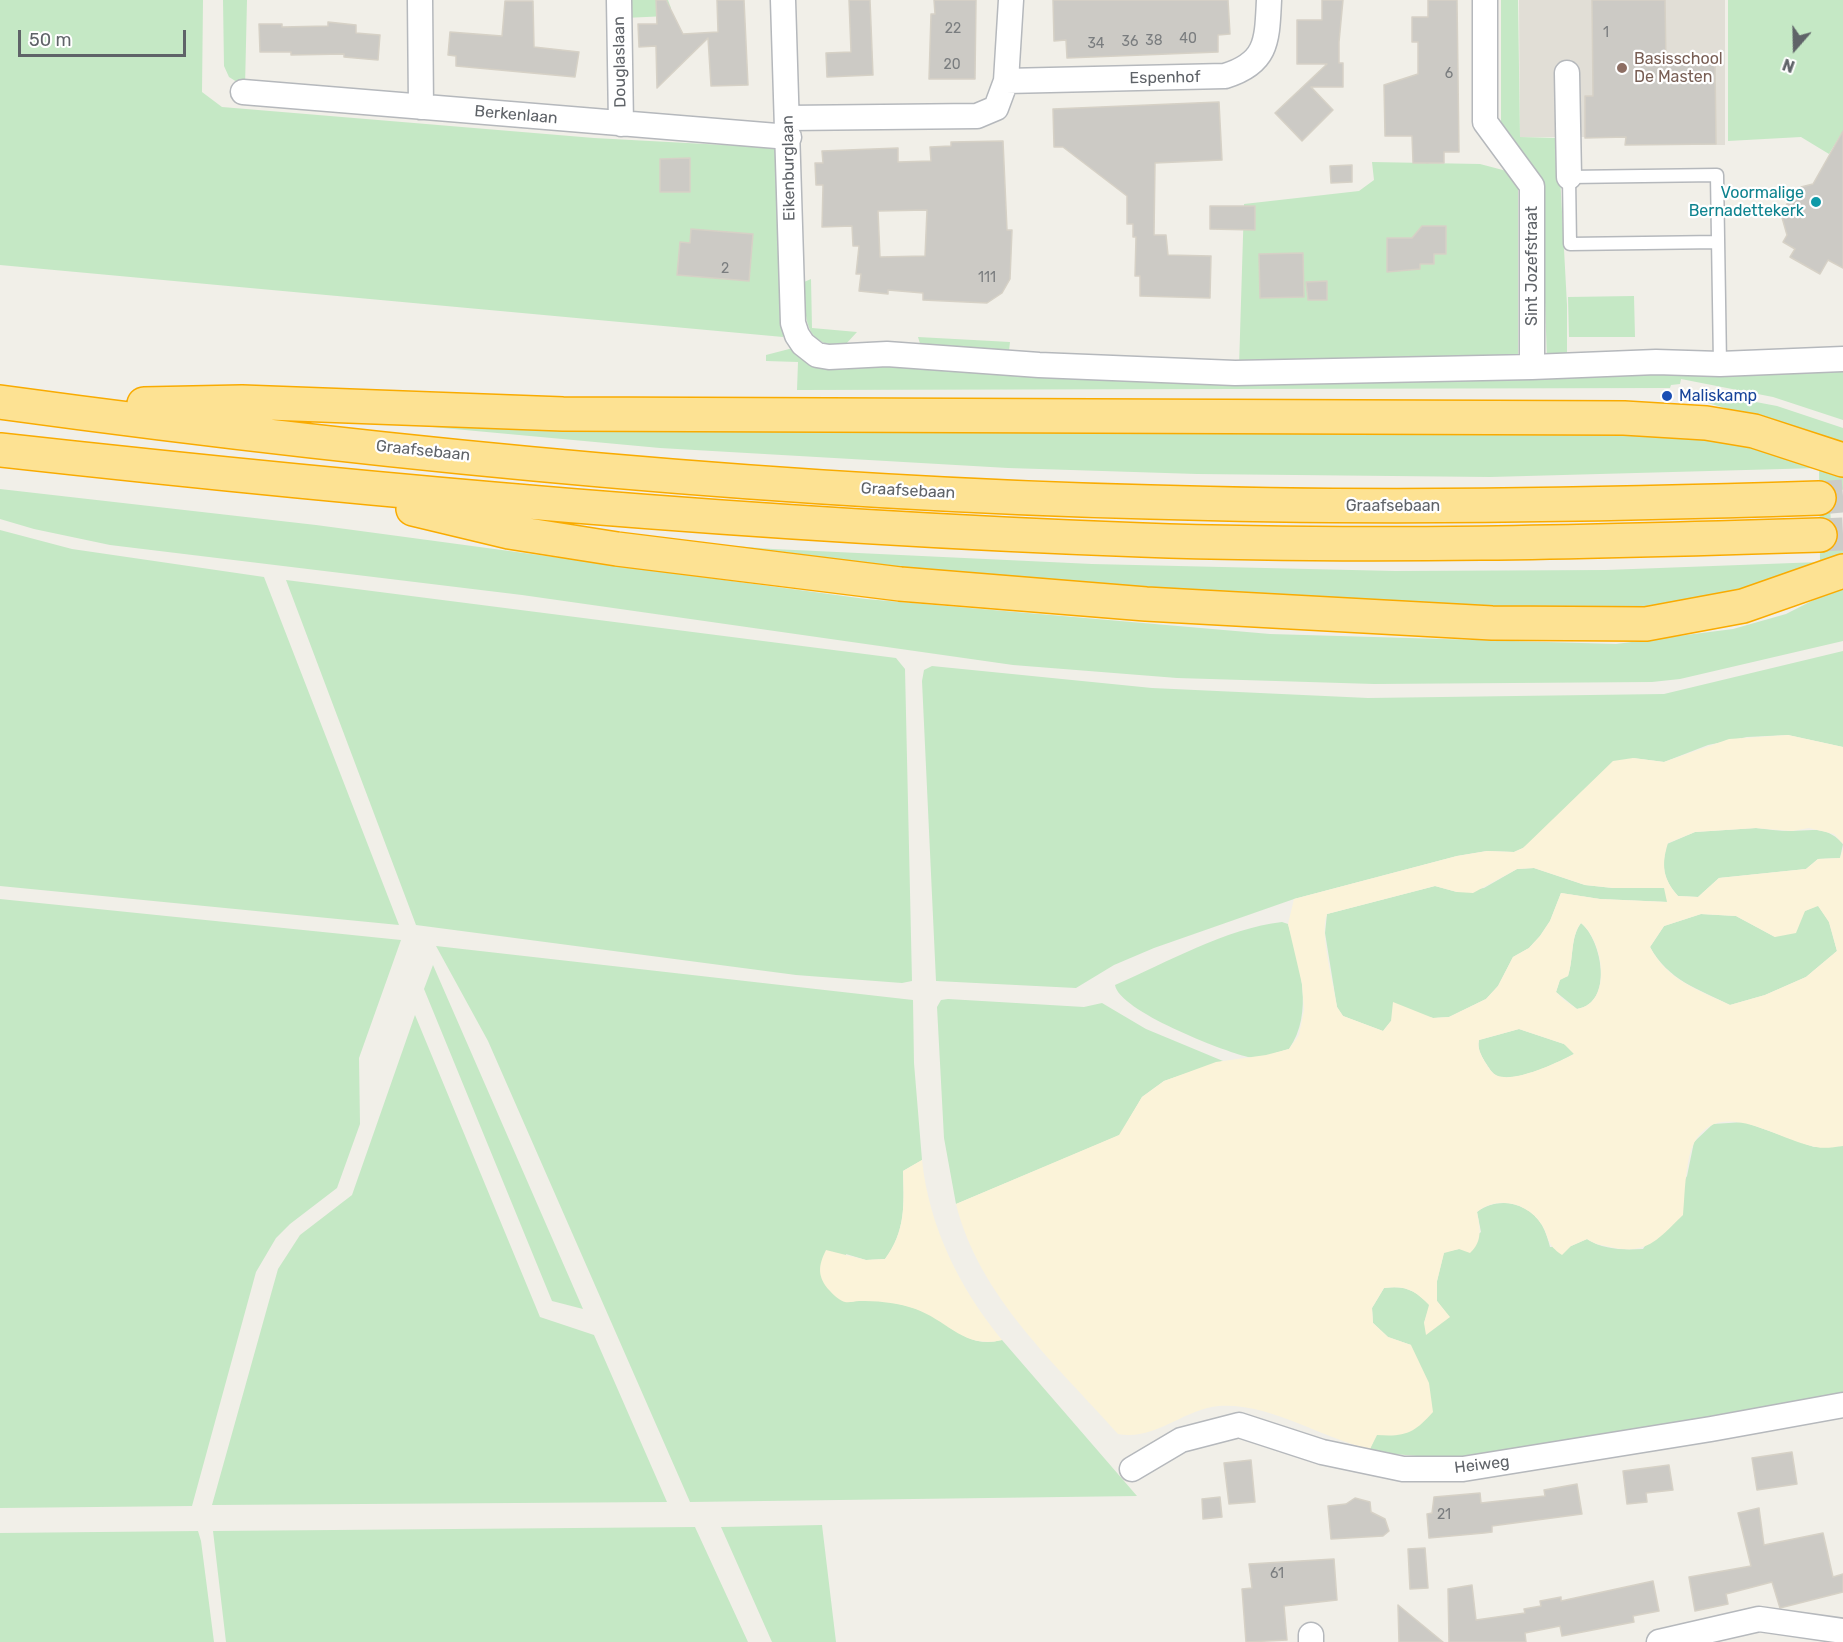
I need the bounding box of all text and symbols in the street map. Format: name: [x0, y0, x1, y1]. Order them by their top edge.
street label: Douglaslaan: [610, 16, 630, 108]
scale bar: [21, 18, 189, 56]
north arrow: [1765, 18, 1825, 78]
house number: 22: [945, 21, 961, 37]
house number: 1: [1603, 25, 1609, 41]
text: 50 m: [29, 29, 72, 51]
house number: 40: [1179, 31, 1197, 47]
house number: 38: [1145, 33, 1163, 49]
house number: 36: [1122, 34, 1138, 50]
house number: 34: [1087, 36, 1105, 52]
place label: Basisschool De Masten: [1634, 49, 1723, 87]
text: N: [1780, 54, 1797, 76]
house number: 20: [943, 57, 961, 73]
marker: Basisschool De Masten: [1615, 61, 1629, 75]
house number: 6: [1445, 66, 1453, 82]
street label: Espenhof: [1129, 68, 1201, 88]
street label: Berkenlaan: [474, 102, 558, 128]
street label: Eikenburglaan: [778, 115, 800, 221]
place label: Voormalige Bernadettekerk: [1689, 183, 1804, 221]
marker: Voormalige Bernadettekerk: [1809, 195, 1823, 209]
street label: Sint Jozefstraat: [1522, 206, 1542, 326]
house number: 2: [721, 261, 729, 277]
house number: 111: [978, 270, 996, 286]
place label: Maliskamp: [1679, 386, 1757, 406]
marker: Maliskamp: [1660, 389, 1674, 403]
street label: Graafsebaan: [375, 437, 471, 465]
street label: Graafsebaan: [860, 479, 956, 503]
street label: Graafsebaan: [1346, 496, 1440, 516]
street label: Heiweg: [1453, 1452, 1511, 1478]
house number: 21: [1437, 1507, 1451, 1523]
house number: 61: [1270, 1566, 1284, 1582]

